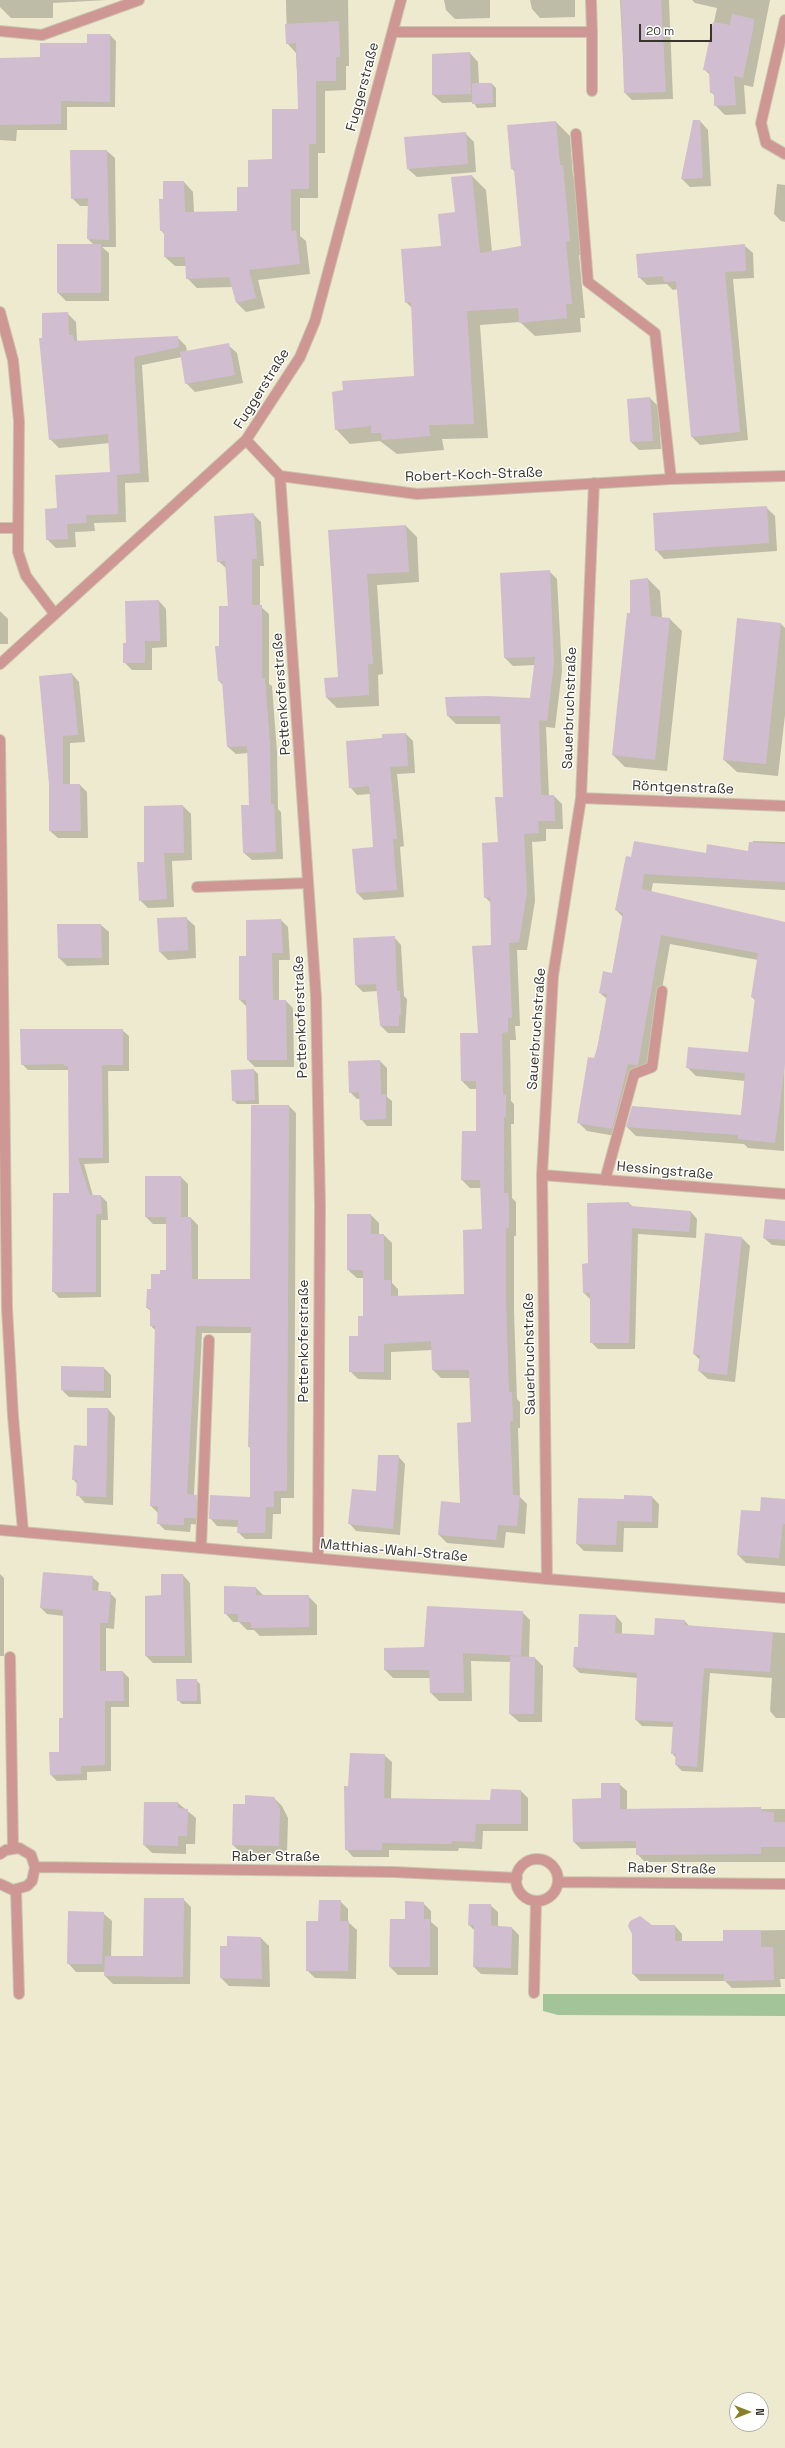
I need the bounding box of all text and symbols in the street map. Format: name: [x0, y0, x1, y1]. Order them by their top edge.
scale bar: [641, 16, 714, 42]
text: 20 m: [646, 23, 674, 39]
street label: Fuggerstraße: [343, 41, 383, 133]
street label: Fuggerstraße: [231, 346, 293, 432]
street label: Robert-Koch-Straße: [405, 464, 543, 486]
street label: Pettenkoferstraße: [269, 632, 295, 756]
street label: Sauerbruchstraße: [559, 647, 581, 769]
street label: Röntgenstraße: [632, 778, 734, 798]
street label: Pettenkoferstraße: [290, 955, 312, 1079]
street label: Sauerbruchstraße: [524, 967, 550, 1091]
street label: Hessingstraße: [616, 1158, 714, 1184]
street label: Pettenkoferstraße: [296, 1280, 312, 1402]
street label: Sauerbruchstraße: [521, 1293, 539, 1415]
street label: Matthias-Wahl-Straße: [319, 1536, 469, 1566]
street label: Raber Straße: [232, 1849, 320, 1865]
street label: Raber Straße: [628, 1860, 716, 1878]
north arrow: [729, 2392, 769, 2432]
text: N: [753, 2408, 767, 2416]

